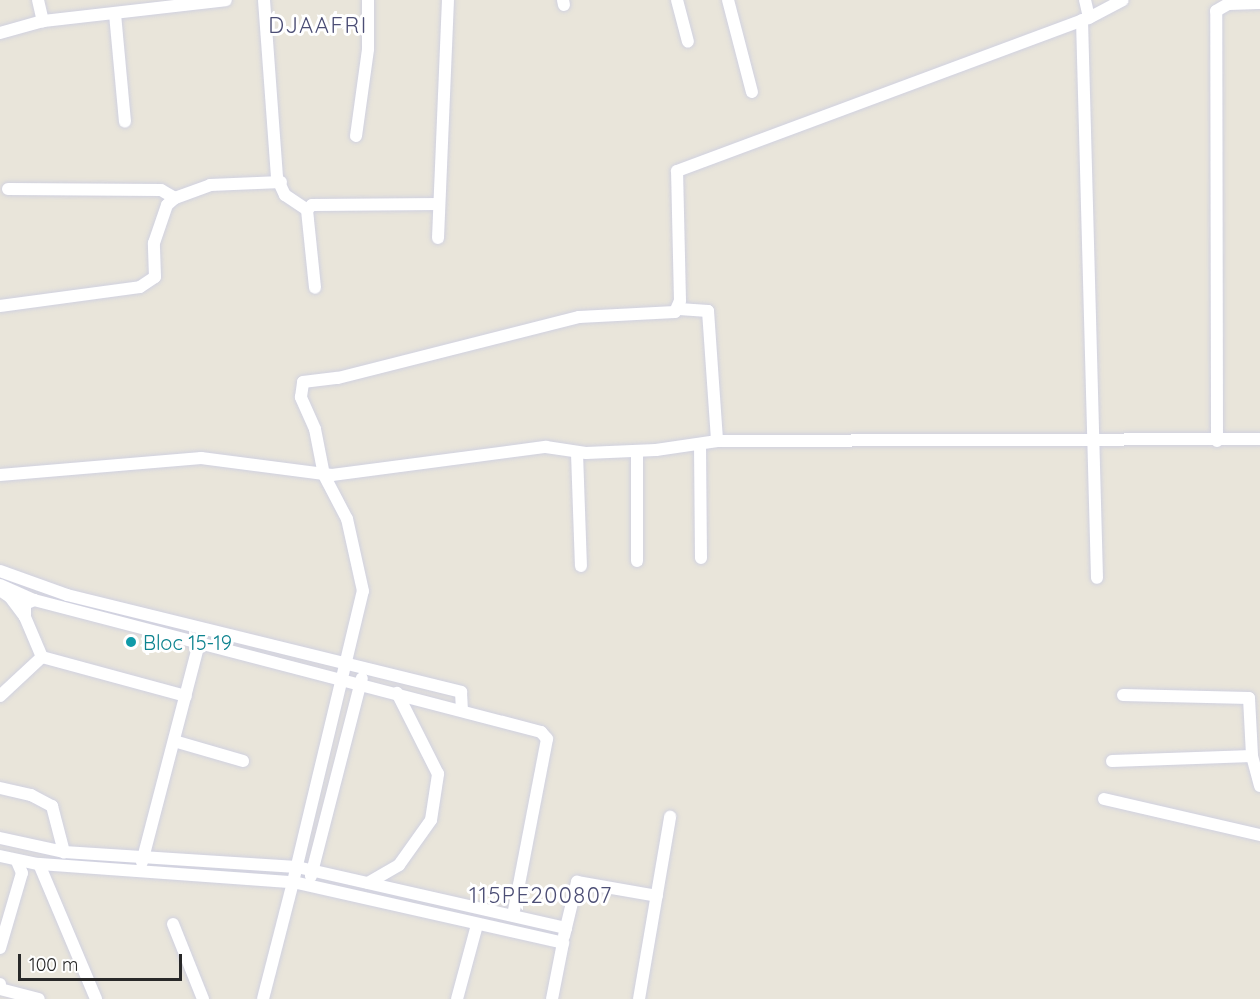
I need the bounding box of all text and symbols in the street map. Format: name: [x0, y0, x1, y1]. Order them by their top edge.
district label: DJAAFRI: [268, 13, 368, 39]
place label: Bloc 15-19: [143, 630, 232, 654]
marker: Bloc 15-19: [124, 635, 138, 649]
district label: 115PE200807: [469, 883, 613, 909]
scale bar: [21, 942, 184, 980]
text: 100 m: [29, 953, 78, 976]

